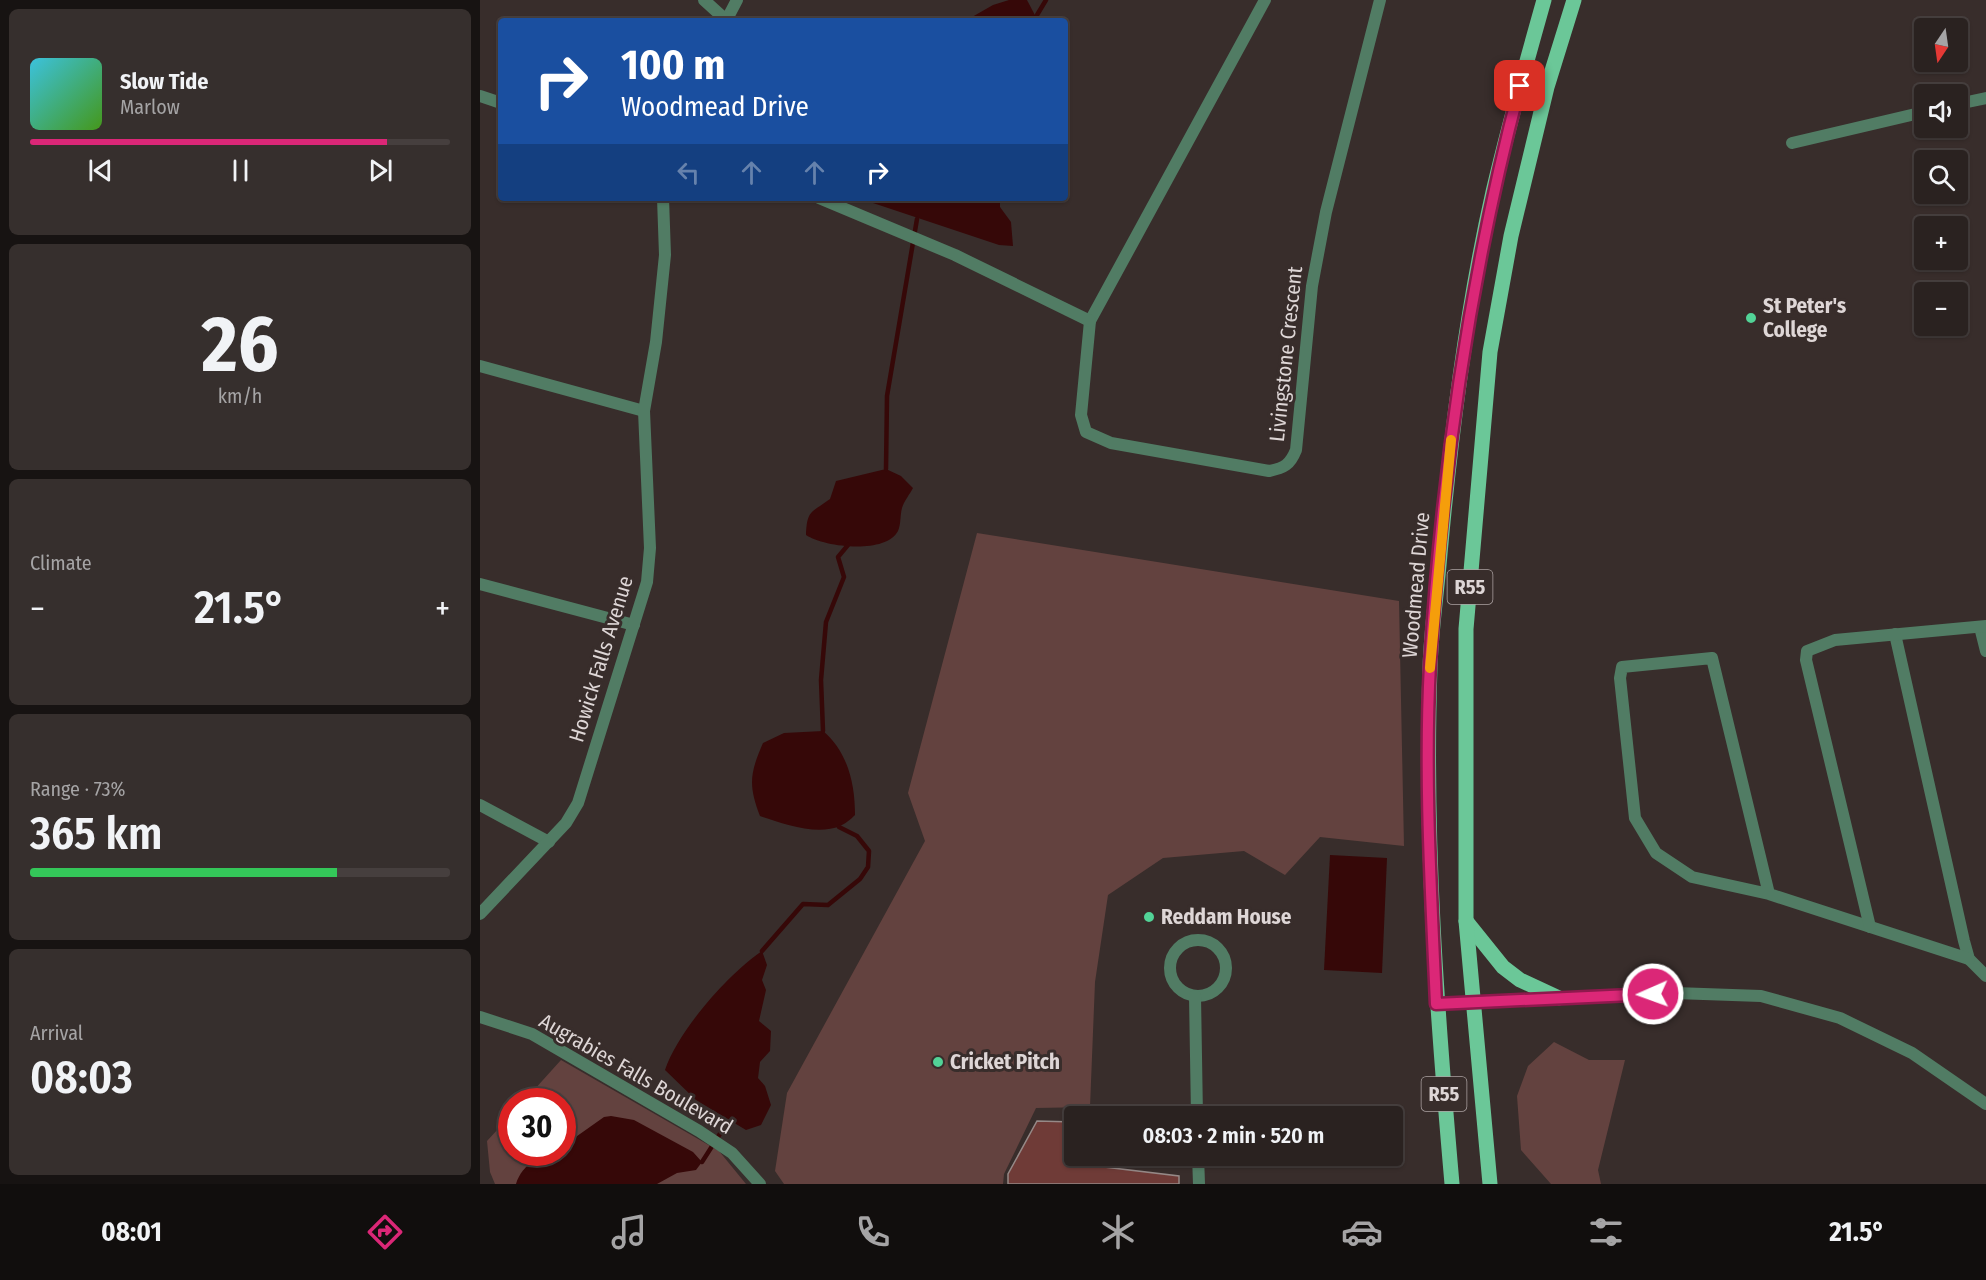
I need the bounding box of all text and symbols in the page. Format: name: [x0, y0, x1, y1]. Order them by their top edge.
north arrow: [1914, 18, 1968, 72]
map controls: [1914, 18, 1968, 336]
text: 100 m: [621, 40, 725, 90]
icon: right: [522, 42, 600, 120]
pin: [1494, 60, 1545, 111]
text: Slow Tide: [120, 68, 208, 95]
icon: arrive: [1503, 69, 1536, 102]
button: sound: [1914, 84, 1968, 138]
text: Woodmead Drive: [621, 91, 809, 123]
text: Marlow: [120, 95, 180, 119]
button: search: [1914, 150, 1968, 204]
icon: previous: [84, 154, 117, 187]
icon: pause: [224, 154, 257, 187]
icon: next: [364, 154, 397, 187]
icon: left: [672, 156, 705, 189]
icon: ahead: [735, 156, 768, 189]
icon: ahead: [798, 156, 831, 189]
icon: right: [861, 156, 894, 189]
button: +: [1914, 216, 1968, 270]
street label: Livingstone Crescent: [1264, 265, 1308, 443]
button: −: [1914, 282, 1968, 336]
place label: St Peter's College: [1763, 293, 1846, 343]
text: 26: [202, 298, 278, 392]
marker: St Peter's College: [1744, 311, 1758, 325]
text: km/h: [218, 384, 262, 408]
street label: Woodmead Drive: [1397, 511, 1435, 659]
text: Climate: [30, 551, 92, 575]
road number: R55: [1448, 570, 1492, 604]
street label: Howick Falls Avenue: [563, 573, 639, 745]
text: 21.5°: [194, 581, 286, 635]
text: −: [30, 589, 45, 629]
text: +: [435, 589, 450, 629]
text: Range · 73%: [30, 777, 126, 801]
text: 365 km: [30, 807, 162, 861]
place label: Reddam House: [1161, 904, 1292, 930]
marker: Reddam House: [1142, 910, 1156, 924]
position arrow: [1621, 962, 1685, 1026]
street label: Augrabies Falls Boulevard: [535, 1008, 737, 1140]
text: Arrival: [30, 1021, 83, 1045]
place label: Cricket Pitch: [950, 1049, 1060, 1075]
text: 08:03: [30, 1051, 133, 1105]
marker: Cricket Pitch: [931, 1055, 945, 1069]
road number: R55: [1422, 1077, 1466, 1111]
speed limit sign: 30: [498, 1088, 576, 1166]
text: 08:03 · 2 min · 520 m: [1143, 1122, 1324, 1149]
icon: directions: [364, 1211, 406, 1253]
icon: music: [608, 1211, 650, 1253]
icon: phone: [852, 1211, 894, 1253]
icon: climate: [1097, 1211, 1139, 1253]
icon: car: [1341, 1211, 1383, 1253]
icon: filters: [1585, 1211, 1627, 1253]
text: 08:01: [101, 1216, 162, 1248]
text: 21.5°: [1829, 1216, 1885, 1248]

